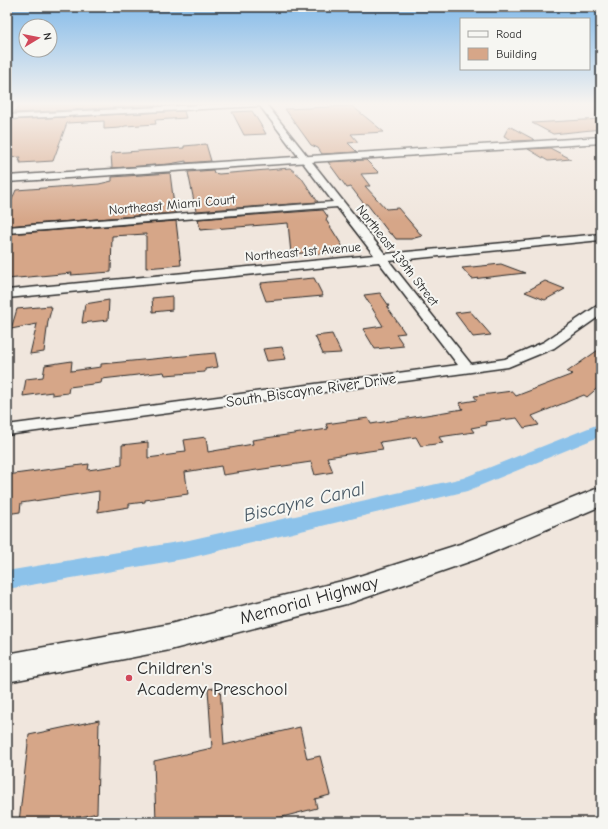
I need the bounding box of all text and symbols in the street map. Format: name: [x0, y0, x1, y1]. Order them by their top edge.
north arrow: [18, 18, 58, 58]
legend: [460, 18, 590, 70]
text: Road: [496, 27, 522, 41]
text: N: [40, 32, 54, 41]
text: Building: [496, 47, 537, 61]
street label: Northeast Miami Court: [108, 191, 237, 218]
street label: Northeast 139th Street: [353, 202, 443, 310]
street label: Northeast 1st Avenue: [245, 239, 362, 264]
street label: South Biscayne River Drive: [225, 369, 398, 411]
water label: Biscayne Canal: [241, 477, 368, 527]
street label: Memorial Highway: [237, 572, 382, 629]
place label: Children's Academy Preschool: [137, 658, 288, 700]
marker: Children's Academy Preschool: [124, 673, 134, 683]

